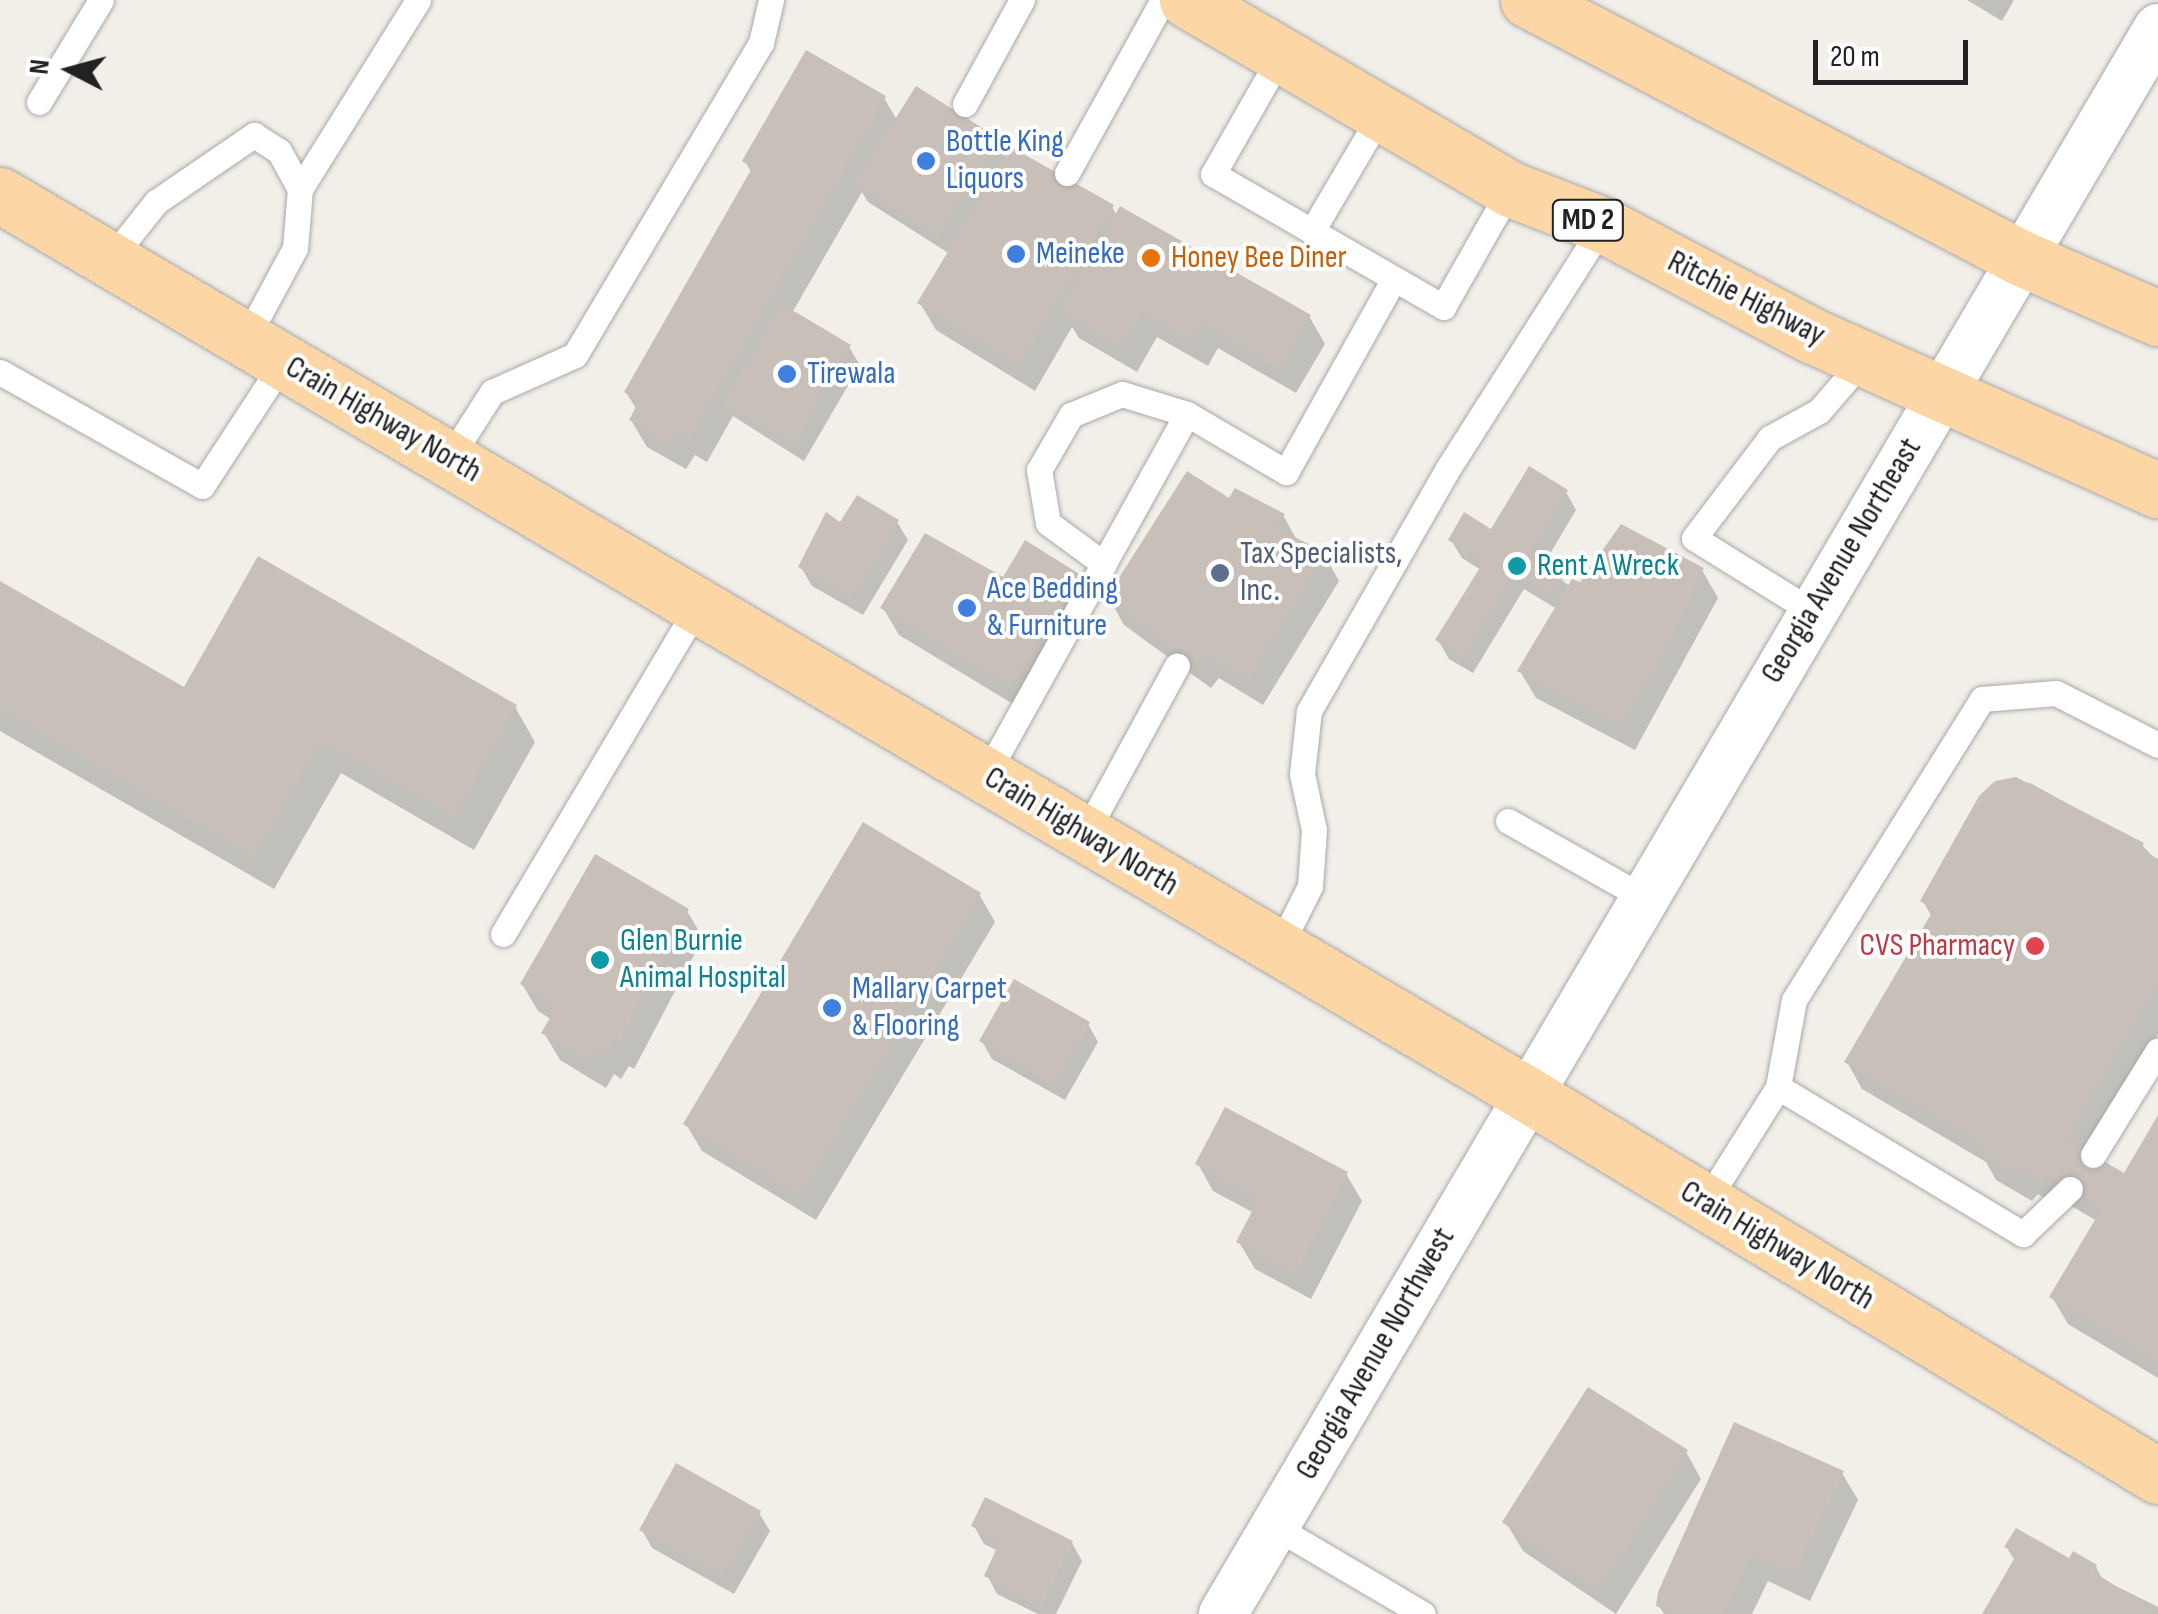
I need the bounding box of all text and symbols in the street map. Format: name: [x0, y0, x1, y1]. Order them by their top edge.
north arrow: [20, 20, 120, 120]
scale bar: [1818, 20, 1973, 82]
text: 20 m: [1830, 39, 1880, 75]
text: N: [22, 58, 57, 76]
place label: Bottle King Liquors: [946, 124, 1064, 199]
marker: Bottle King Liquors: [915, 150, 937, 172]
road number: MD 2: [1550, 195, 1626, 245]
place label: Meineke: [1036, 235, 1125, 273]
place label: Honey Bee Diner: [1171, 239, 1347, 277]
marker: Meineke: [1005, 243, 1027, 265]
street label: Ritchie Highway: [1661, 243, 1831, 355]
marker: Honey Bee Diner: [1140, 247, 1162, 269]
street label: Crain Highway North: [278, 349, 488, 491]
place label: Tirewala: [807, 355, 896, 393]
marker: Tirewala: [776, 363, 798, 385]
street label: Georgia Avenue Northeast: [1754, 432, 1930, 690]
place label: Tax Specialists, Inc.: [1240, 536, 1402, 611]
place label: Rent A Wreck: [1537, 547, 1679, 585]
marker: Rent A Wreck: [1506, 555, 1528, 577]
marker: Tax Specialists, Inc.: [1209, 562, 1231, 584]
place label: Ace Bedding & Furniture: [987, 571, 1118, 646]
marker: Ace Bedding & Furniture: [956, 597, 978, 619]
street label: Crain Highway North: [977, 759, 1185, 905]
place label: Glen Burnie Animal Hospital: [620, 923, 786, 998]
place label: CVS Pharmacy: [1860, 927, 2015, 965]
marker: CVS Pharmacy: [2024, 935, 2046, 957]
marker: Glen Burnie Animal Hospital: [589, 949, 611, 971]
place label: Mallary Carpet & Flooring: [852, 971, 1007, 1046]
marker: Mallary Carpet & Flooring: [821, 997, 843, 1019]
street label: Crain Highway North: [1673, 1173, 1881, 1319]
street label: Georgia Avenue Northwest: [1288, 1221, 1464, 1487]

